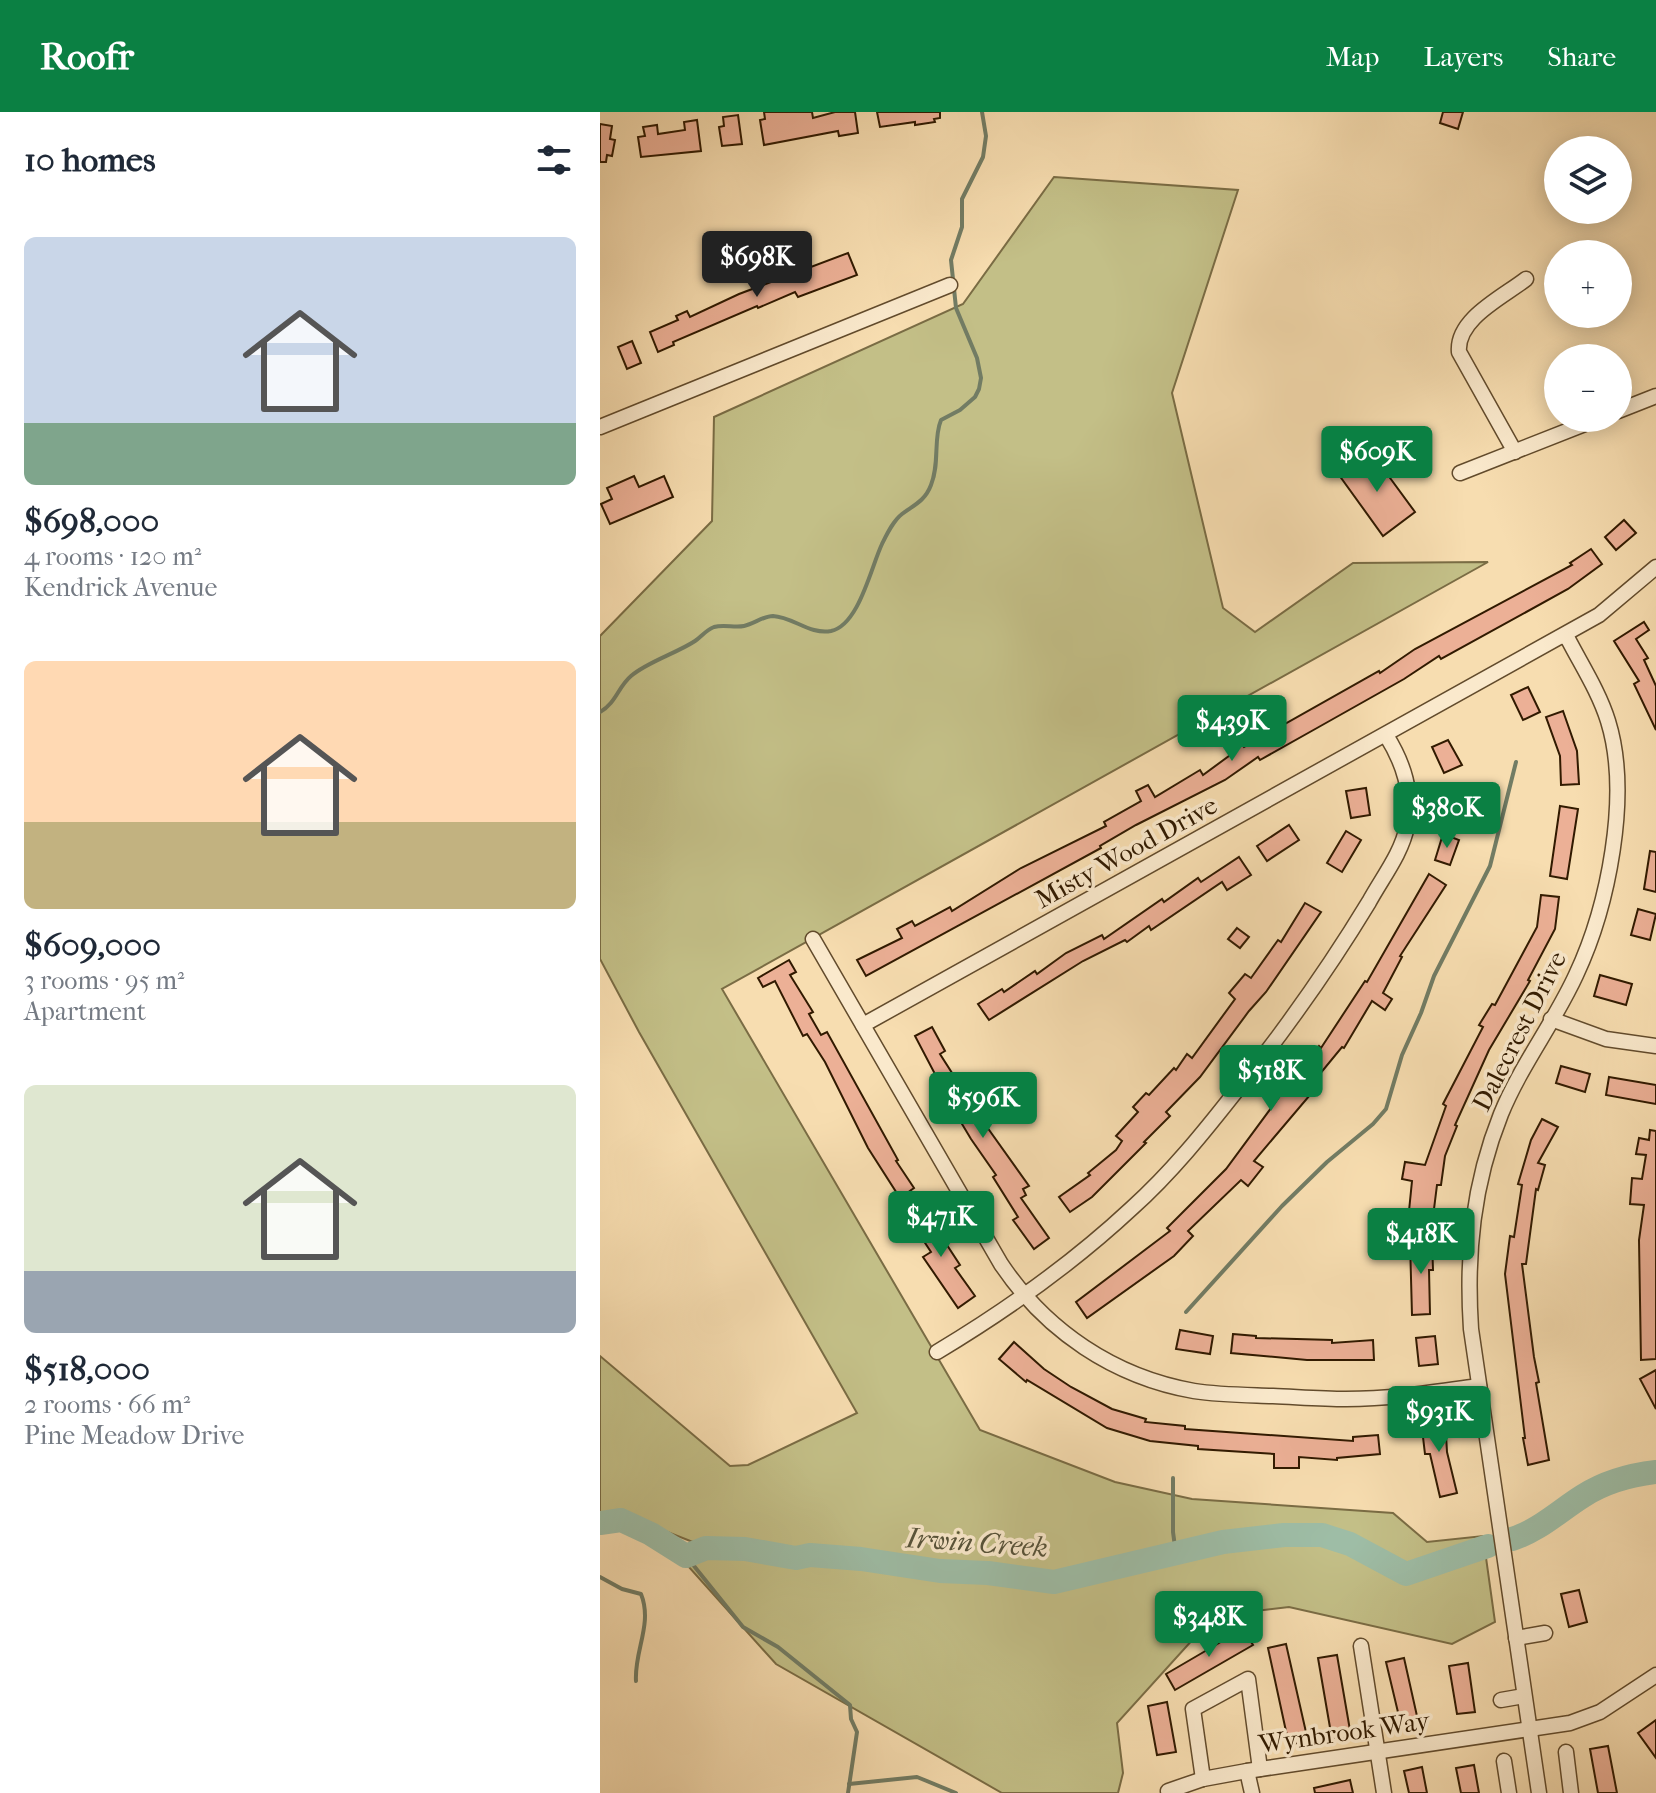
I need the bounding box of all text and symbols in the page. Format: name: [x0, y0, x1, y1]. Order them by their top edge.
text: Roofr: [40, 34, 134, 79]
text: Map: [1326, 40, 1379, 73]
text: Layers: [1423, 40, 1503, 73]
text: Share: [1547, 40, 1616, 73]
map controls: [1544, 136, 1632, 432]
button: layers: [1544, 136, 1632, 224]
icon: filters: [532, 138, 576, 182]
text: 10 homes: [24, 140, 155, 180]
pin: $698K: [701, 231, 813, 299]
button: +: [1544, 240, 1632, 328]
text: $698K: [720, 241, 794, 272]
icon: home: [228, 289, 372, 433]
button: −: [1544, 344, 1632, 432]
pin: $609K: [1321, 426, 1433, 494]
text: $609K: [1339, 436, 1415, 467]
text: $698,000: [24, 501, 159, 541]
text: 4 rooms · 120 m²: [24, 541, 201, 572]
text: Kendrick Avenue: [24, 572, 217, 603]
pin: $439K: [1176, 695, 1288, 763]
text: $439K: [1196, 705, 1268, 736]
icon: home: [228, 713, 372, 857]
pin: $380K: [1391, 782, 1503, 850]
street label: Misty Wood Drive: [1030, 790, 1223, 915]
text: $380K: [1411, 792, 1483, 823]
text: $609,000: [24, 925, 161, 965]
street label: Dalecrest Drive: [1466, 946, 1573, 1116]
text: 3 rooms · 95 m²: [24, 965, 184, 996]
text: Apartment: [24, 996, 146, 1027]
pin: $518K: [1215, 1045, 1327, 1113]
text: $518K: [1238, 1055, 1304, 1086]
pin: $596K: [927, 1072, 1039, 1140]
text: $596K: [947, 1082, 1019, 1113]
icon: home: [228, 1137, 372, 1281]
pin: $471K: [885, 1191, 997, 1259]
text: $471K: [906, 1201, 976, 1232]
pin: $418K: [1365, 1208, 1477, 1276]
text: $418K: [1386, 1218, 1456, 1249]
text: $518,000: [24, 1349, 150, 1389]
pin: $931K: [1383, 1386, 1495, 1454]
text: 2 rooms · 66 m²: [24, 1389, 190, 1420]
text: $931K: [1406, 1396, 1472, 1427]
text: Pine Meadow Drive: [24, 1420, 244, 1451]
water label: Irwin Creek: [904, 1521, 1049, 1564]
pin: $348K: [1153, 1591, 1265, 1659]
text: $348K: [1173, 1601, 1245, 1632]
street label: Wynbrook Way: [1256, 1705, 1433, 1760]

